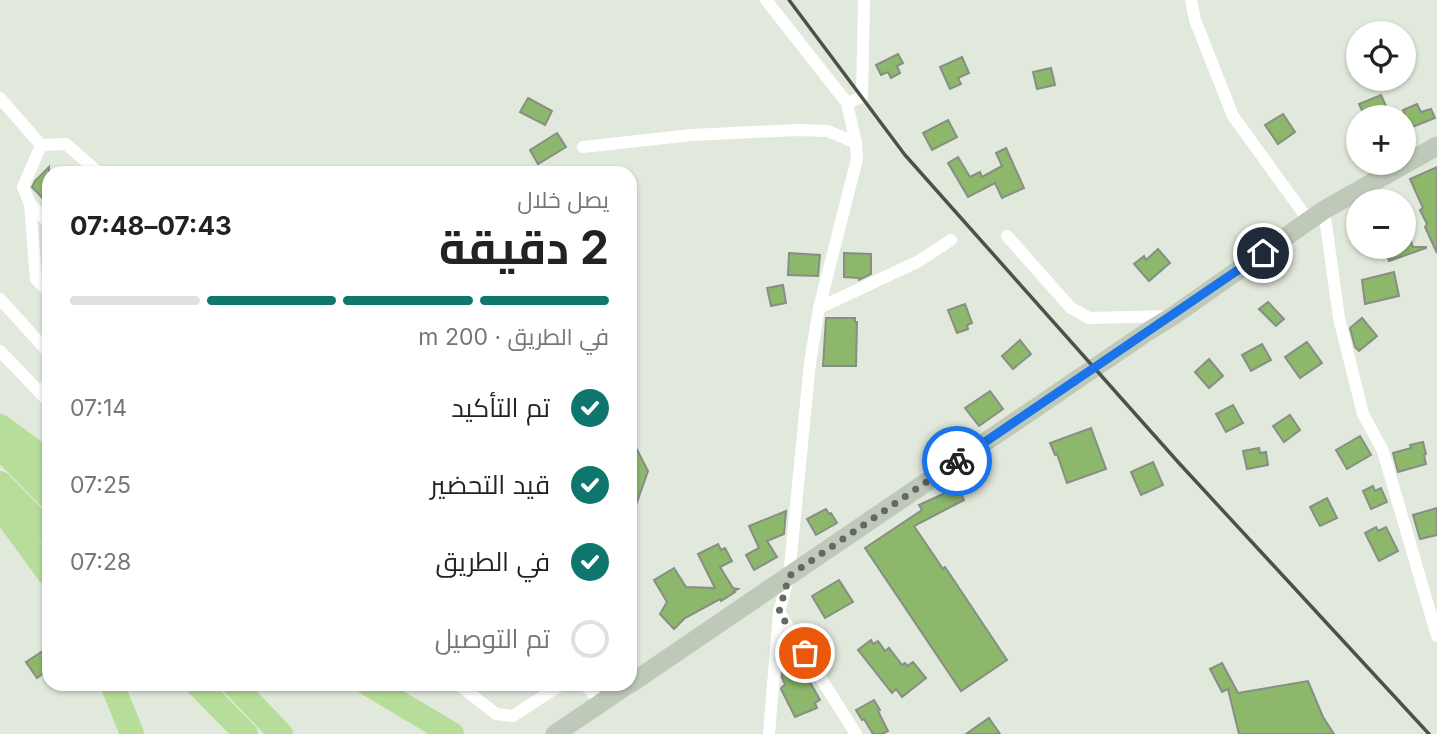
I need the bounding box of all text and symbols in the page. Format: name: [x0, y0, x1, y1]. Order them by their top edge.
map controls: [1346, 21, 1416, 259]
button: locate: [1346, 21, 1416, 91]
button: +: [1346, 105, 1416, 175]
text: يصل خلال: [517, 186, 609, 214]
button: −: [1346, 189, 1416, 259]
text: 07:43–07:48: [70, 210, 232, 241]
text: 2 دقيقة: [439, 219, 609, 275]
pin: [1233, 223, 1293, 283]
icon: home: [1244, 234, 1282, 272]
text: في الطريق · 200 m: [418, 323, 609, 351]
icon: check: [571, 389, 609, 427]
text: تم التأكيد: [451, 392, 550, 423]
text: 07:14: [70, 394, 127, 422]
courier: [922, 426, 992, 496]
icon: bike: [938, 442, 976, 480]
icon: check: [571, 466, 609, 504]
text: قيد التحضير: [430, 469, 550, 500]
text: 07:25: [70, 471, 131, 499]
icon: check: [571, 543, 609, 581]
text: في الطريق: [435, 546, 550, 577]
text: 07:28: [70, 548, 131, 576]
text: تم التوصيل: [435, 623, 550, 654]
pin: [775, 623, 835, 683]
icon: bag: [786, 634, 824, 672]

